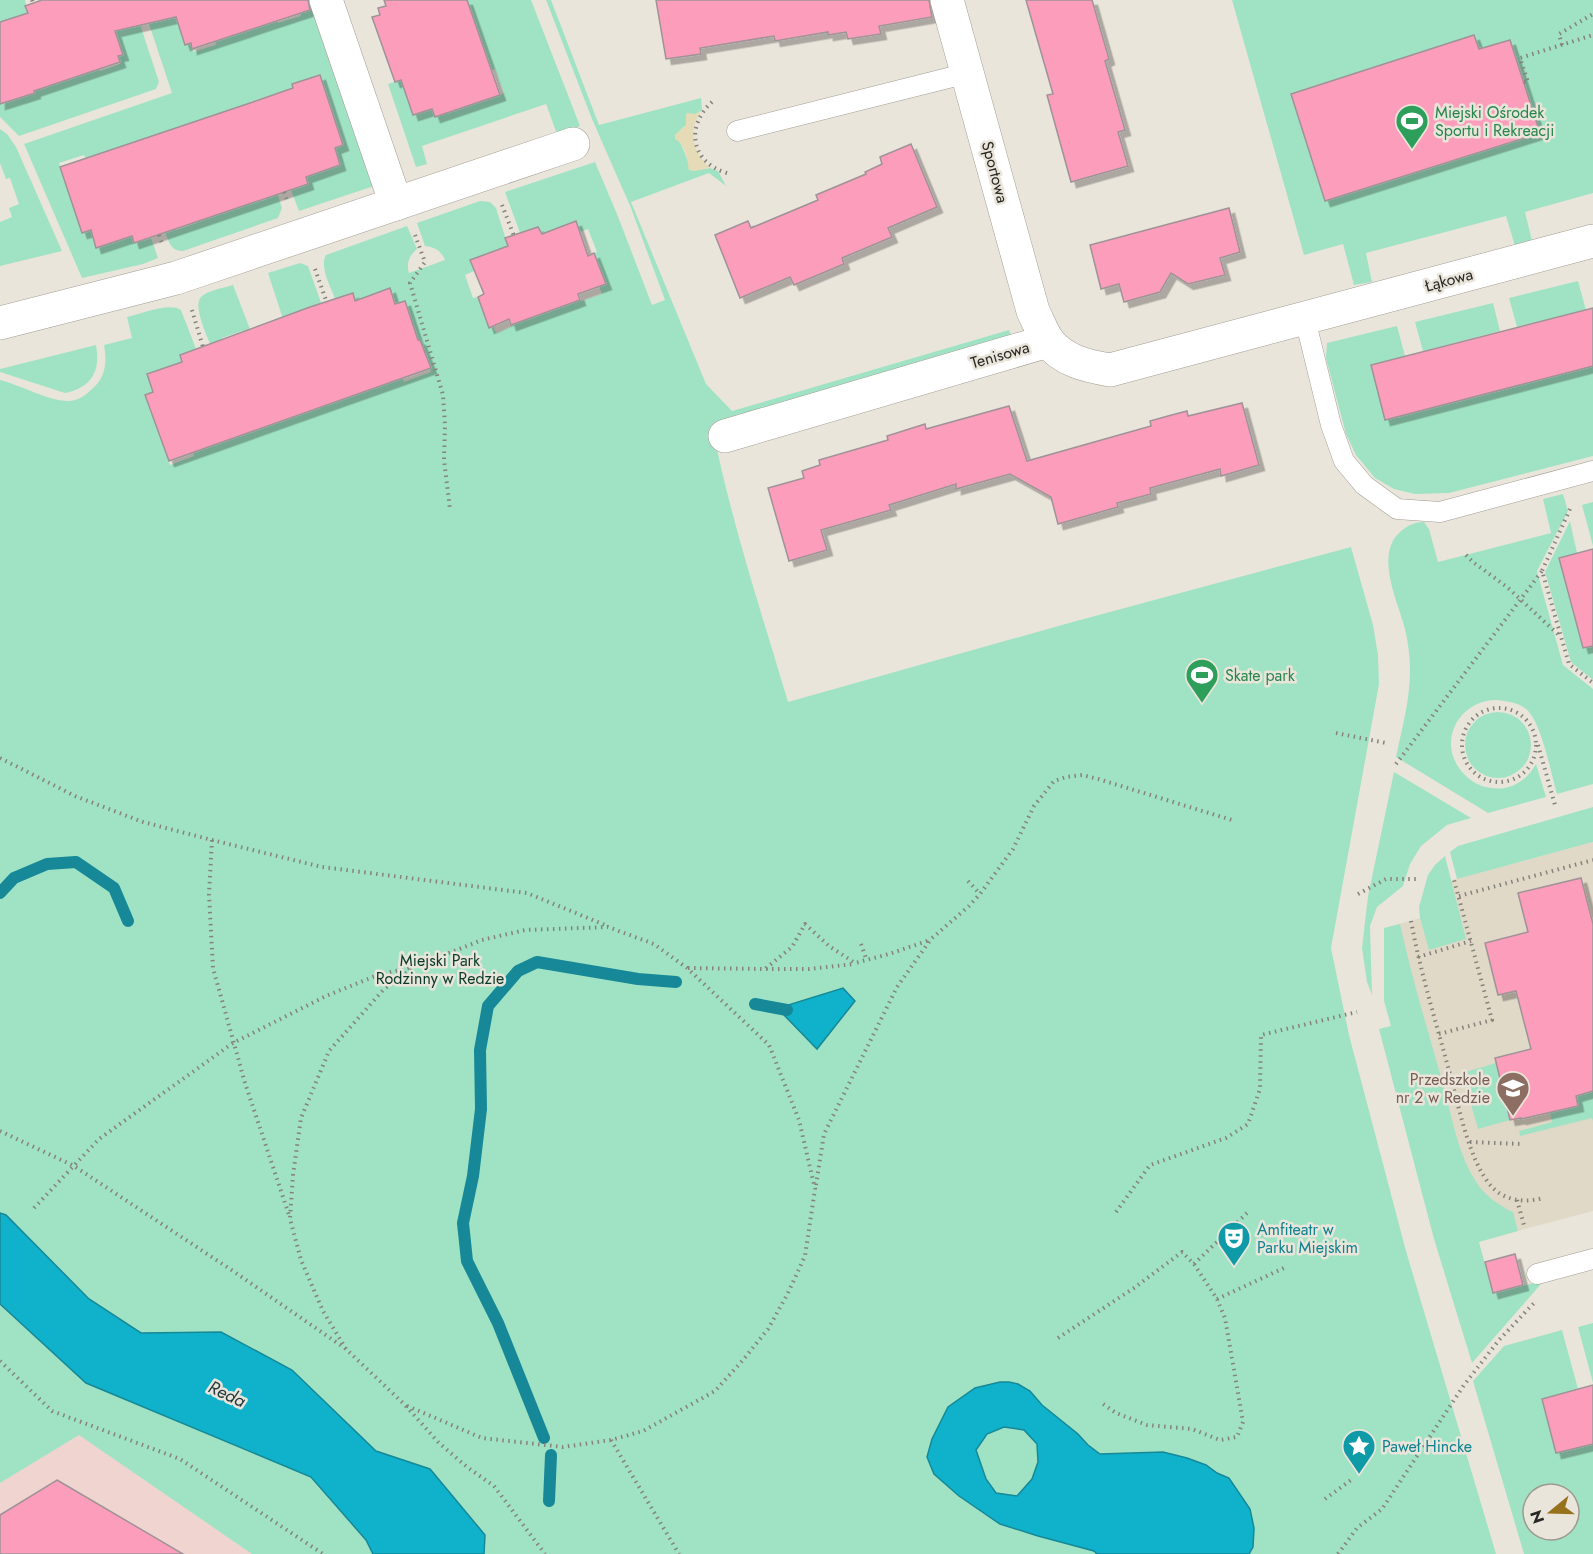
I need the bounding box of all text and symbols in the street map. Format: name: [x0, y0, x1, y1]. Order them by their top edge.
place label: Miejski Ośrodek Sportu i Rekreacji: [1435, 101, 1554, 142]
sports icon: Miejski Ośrodek Sportu i Rekreacji: [1394, 103, 1430, 150]
street label: Sportowa: [976, 139, 1014, 205]
street label: Łąkowa: [1421, 263, 1476, 298]
street label: Tenisowa: [968, 336, 1032, 374]
sports icon: Skate park: [1184, 657, 1220, 704]
place label: Skate park: [1225, 664, 1296, 687]
park label: Miejski Park Rodzinny w Redzie: [376, 949, 504, 990]
place label: Przedszkole nr 2 w Redzie: [1396, 1068, 1490, 1109]
school or university icon: Przedszkole nr 2 w Redzie: [1495, 1070, 1531, 1117]
place label: Amfiteatr w Parku Miejskim: [1257, 1218, 1358, 1259]
theatre icon: Amfiteatr w Parku Miejskim: [1216, 1220, 1252, 1267]
water label: Reda: [204, 1374, 250, 1414]
place icon: Paweł Hincke: [1341, 1428, 1377, 1475]
place label: Paweł Hincke: [1382, 1435, 1472, 1458]
north arrow: [1521, 1482, 1581, 1542]
text: N: [1524, 1507, 1550, 1526]

